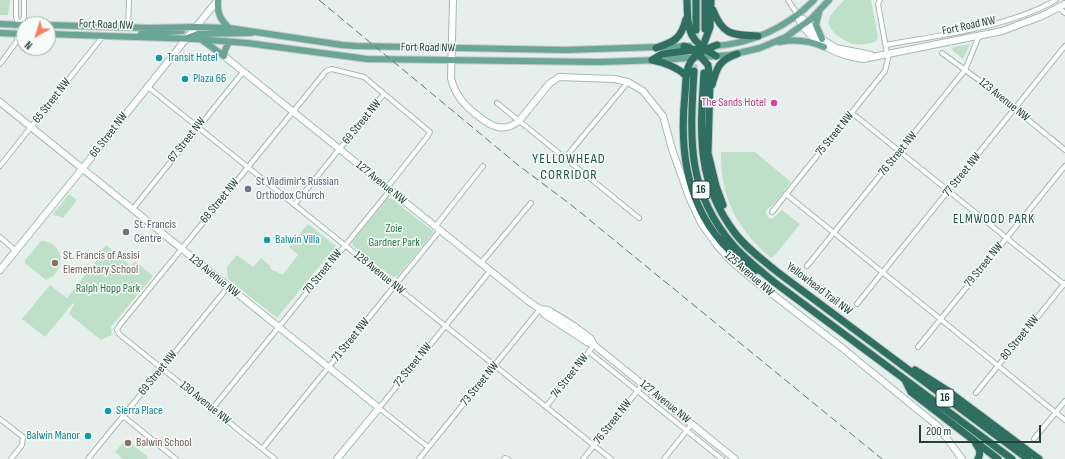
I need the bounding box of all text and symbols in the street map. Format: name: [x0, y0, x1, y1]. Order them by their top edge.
street label: Fort Road NW: [941, 13, 997, 39]
north arrow: [16, 16, 56, 56]
street label: Fort Road NW: [79, 17, 133, 33]
text: N: [22, 38, 35, 52]
street label: Fort Road NW: [401, 40, 455, 56]
place label: Transit Hotel: [167, 51, 218, 65]
marker: Transit Hotel: [154, 53, 164, 63]
place label: Plaza 66: [193, 72, 226, 86]
marker: Plaza 66: [180, 74, 190, 84]
street label: 123 Avenue NW: [976, 75, 1032, 125]
street label: 65 Street NW: [30, 76, 74, 126]
place label: The Sands Hotel: [702, 96, 766, 110]
street label: 69 Street NW: [340, 97, 384, 147]
marker: The Sands Hotel: [769, 98, 779, 108]
street label: 66 Street NW: [87, 109, 131, 161]
street label: 75 Street NW: [813, 109, 857, 159]
street label: 67 Street NW: [165, 115, 209, 165]
street label: 76 Street NW: [876, 129, 920, 179]
street label: 77 Street NW: [940, 150, 984, 200]
district label: YELLOWHEAD CORRIDOR: [532, 151, 606, 184]
street label: 127 Avenue NW: [353, 158, 409, 208]
place label: St Vladimir's Russian Orthodox Church: [256, 175, 339, 203]
street label: 68 Street NW: [198, 176, 242, 226]
road number: 16: [692, 181, 710, 199]
marker: St Vladimir's Russian Orthodox Church: [243, 184, 253, 194]
district label: ELMWOOD PARK: [953, 212, 1035, 228]
place label: St. Francis Centre: [134, 218, 176, 246]
park label: Zoie Gardner Park: [368, 222, 420, 250]
marker: St. Francis Centre: [121, 227, 131, 237]
place label: Balwin Villa: [275, 233, 320, 247]
marker: Balwin Villa: [262, 235, 272, 245]
street label: 79 Street NW: [962, 240, 1006, 290]
street label: 70 Street NW: [301, 247, 345, 297]
street label: 128 Avenue NW: [351, 248, 407, 298]
street label: 125 Avenue NW: [721, 248, 777, 300]
place label: St. Francis of Assisi Elementary School: [63, 249, 140, 277]
street label: 129 Avenue NW: [186, 251, 242, 301]
marker: St. Francis of Assisi Elementary School: [50, 258, 60, 268]
street label: Yellowhead Trail NW: [783, 259, 855, 319]
park label: Ralph Hopp Park: [76, 282, 140, 296]
street label: 80 Street NW: [998, 313, 1042, 363]
street label: 71 Street NW: [329, 315, 373, 365]
street label: 72 Street NW: [391, 340, 435, 390]
street label: 69 Street NW: [136, 348, 180, 398]
street label: 74 Street NW: [548, 351, 592, 401]
street label: 73 Street NW: [458, 359, 502, 409]
street label: 127 Avenue NW: [637, 377, 693, 427]
street label: 130 Avenue NW: [177, 378, 233, 428]
road number: 16: [936, 389, 954, 407]
street label: 76 Street NW: [591, 397, 635, 447]
place label: Sierra Place: [116, 404, 163, 418]
marker: Sierra Place: [103, 406, 113, 416]
scale bar: [921, 417, 1043, 443]
text: 200 m: [926, 424, 951, 439]
place label: Balwin Manor: [26, 429, 80, 443]
marker: Balwin Manor: [83, 431, 93, 441]
place label: Balwin School: [136, 436, 191, 450]
marker: Balwin School: [123, 438, 133, 448]

